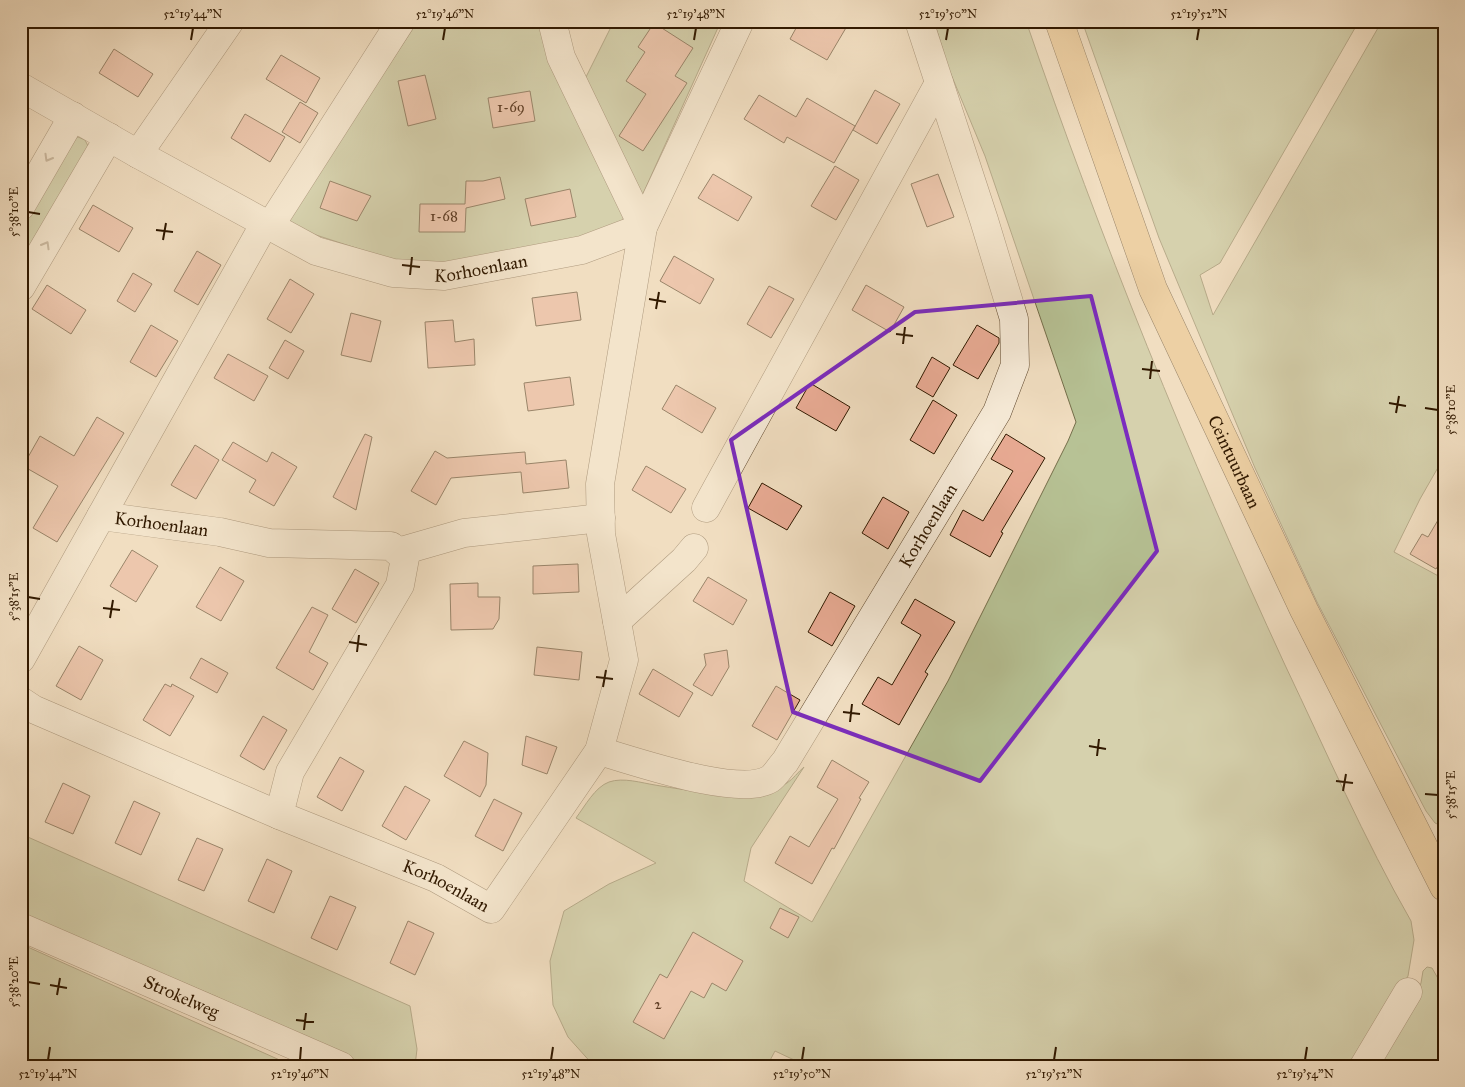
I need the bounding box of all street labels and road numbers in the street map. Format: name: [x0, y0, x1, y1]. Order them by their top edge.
street label: Korhoenlaan: [433, 249, 529, 287]
street label: Ceintuurbaan: [1203, 412, 1266, 512]
street label: Korhoenlaan: [894, 479, 962, 572]
street label: Korhoenlaan: [113, 507, 210, 541]
street label: Korhoenlaan: [399, 855, 493, 917]
street label: Strokelweg: [140, 971, 223, 1024]

